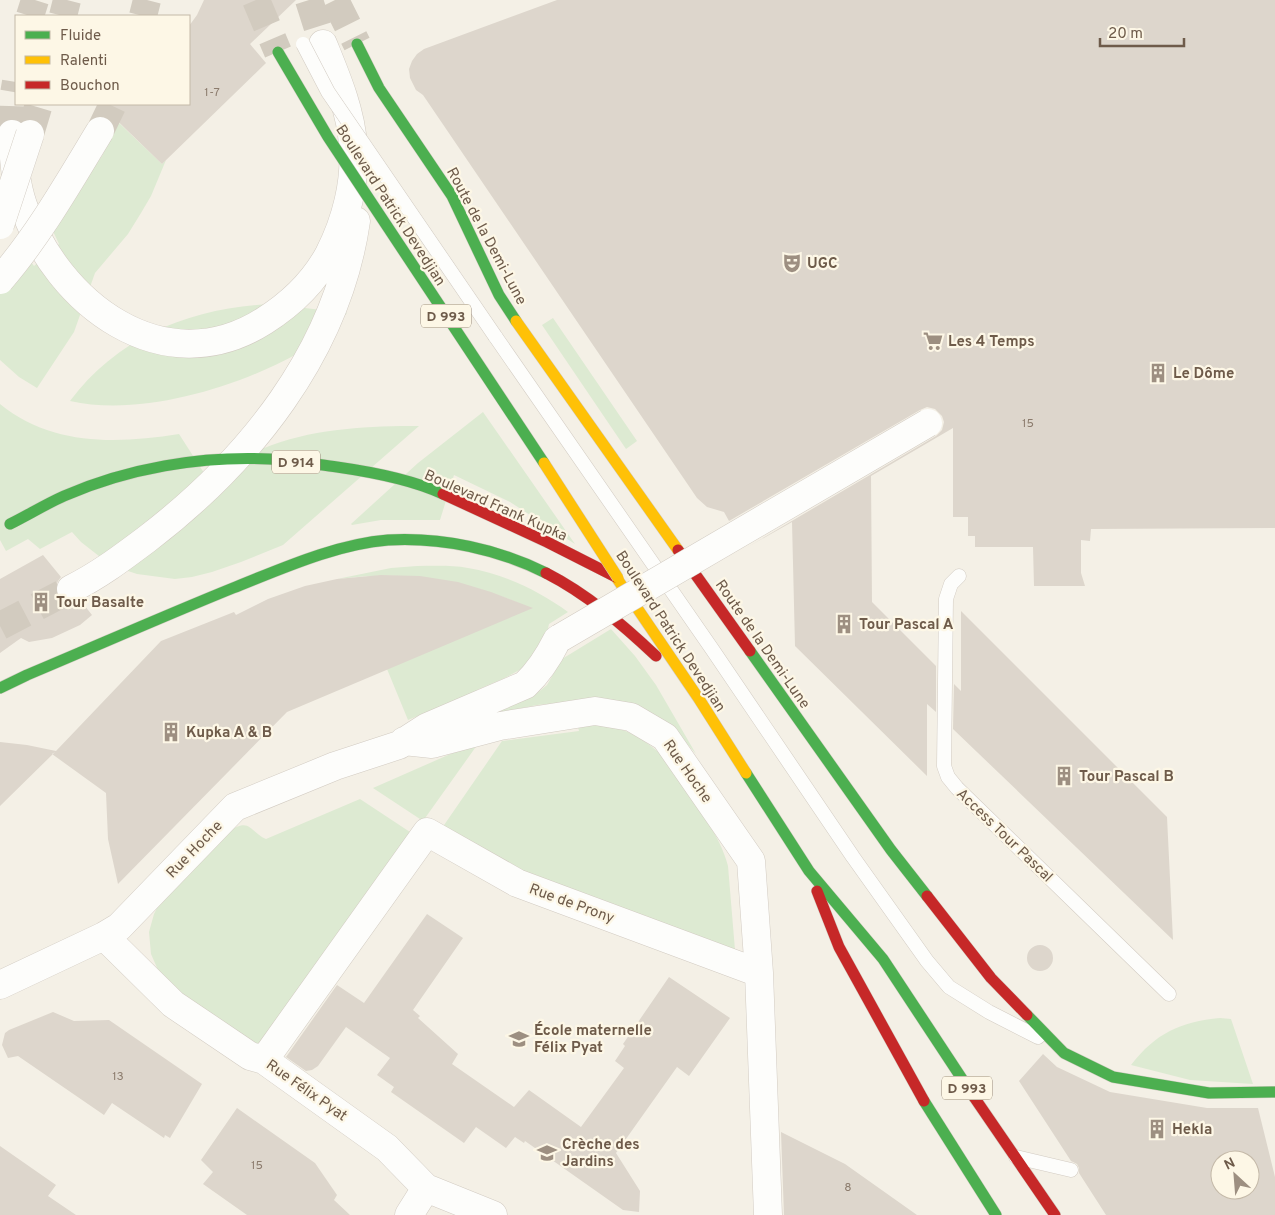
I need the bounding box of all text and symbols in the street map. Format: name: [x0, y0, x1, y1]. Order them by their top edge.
legend: [15, 15, 190, 105]
scale bar: [1100, 15, 1184, 47]
text: 20 m: [1108, 25, 1143, 44]
text: Fluide: [60, 27, 101, 46]
text: Ralenti: [60, 52, 107, 71]
text: Bouchon: [60, 77, 120, 96]
house number: 1-7: [204, 85, 220, 101]
street label: Boulevard Patrick Devedjian: [330, 122, 449, 290]
street label: Route de la Demi-Lune: [441, 165, 530, 309]
theatre icon: UGC: [781, 252, 803, 274]
place label: UGC: [807, 255, 837, 274]
road number: D 993: [421, 304, 471, 328]
supermarket icon: Les 4 Temps: [922, 330, 944, 352]
place label: Les 4 Temps: [948, 333, 1035, 352]
building icon: Le Dôme: [1147, 362, 1169, 384]
place label: Le Dôme: [1173, 365, 1234, 384]
house number: 15: [1022, 416, 1034, 432]
road number: D 914: [272, 451, 320, 474]
street label: Boulevard Frank Kupka: [421, 466, 570, 546]
street label: Boulevard Patrick Devedjian: [610, 548, 729, 716]
street label: Route de la Demi-Lune: [710, 577, 813, 713]
building icon: Tour Basalte: [30, 591, 52, 613]
place label: Tour Basalte: [56, 594, 144, 613]
building icon: Tour Pascal A: [833, 613, 855, 635]
place label: Tour Pascal A: [859, 616, 954, 635]
building icon: Kupka A & B: [160, 721, 182, 743]
place label: Kupka A & B: [186, 724, 272, 743]
street label: Rue Hoche: [658, 736, 716, 807]
building icon: Tour Pascal B: [1053, 765, 1075, 787]
place label: Tour Pascal B: [1079, 768, 1174, 787]
street label: Access Tour Pascal: [952, 785, 1056, 887]
street label: Rue Hoche: [163, 817, 227, 883]
street label: Rue de Prony: [526, 880, 617, 929]
place label: École maternelle Félix Pyat: [534, 1021, 652, 1058]
school or university icon: École maternelle Félix Pyat: [508, 1028, 530, 1050]
street label: Rue Félix Pyat: [262, 1056, 350, 1126]
house number: 13: [112, 1069, 124, 1085]
road number: D 993: [942, 1076, 992, 1100]
building icon: Hekla: [1146, 1118, 1168, 1140]
place label: Hekla: [1172, 1121, 1212, 1140]
place label: Crèche des Jardins: [562, 1136, 640, 1172]
school or university icon: Crèche des Jardins: [536, 1142, 558, 1164]
north arrow: [1210, 1150, 1260, 1200]
text: N: [1222, 1155, 1238, 1175]
house number: 15: [251, 1158, 263, 1174]
house number: 8: [844, 1180, 852, 1196]

